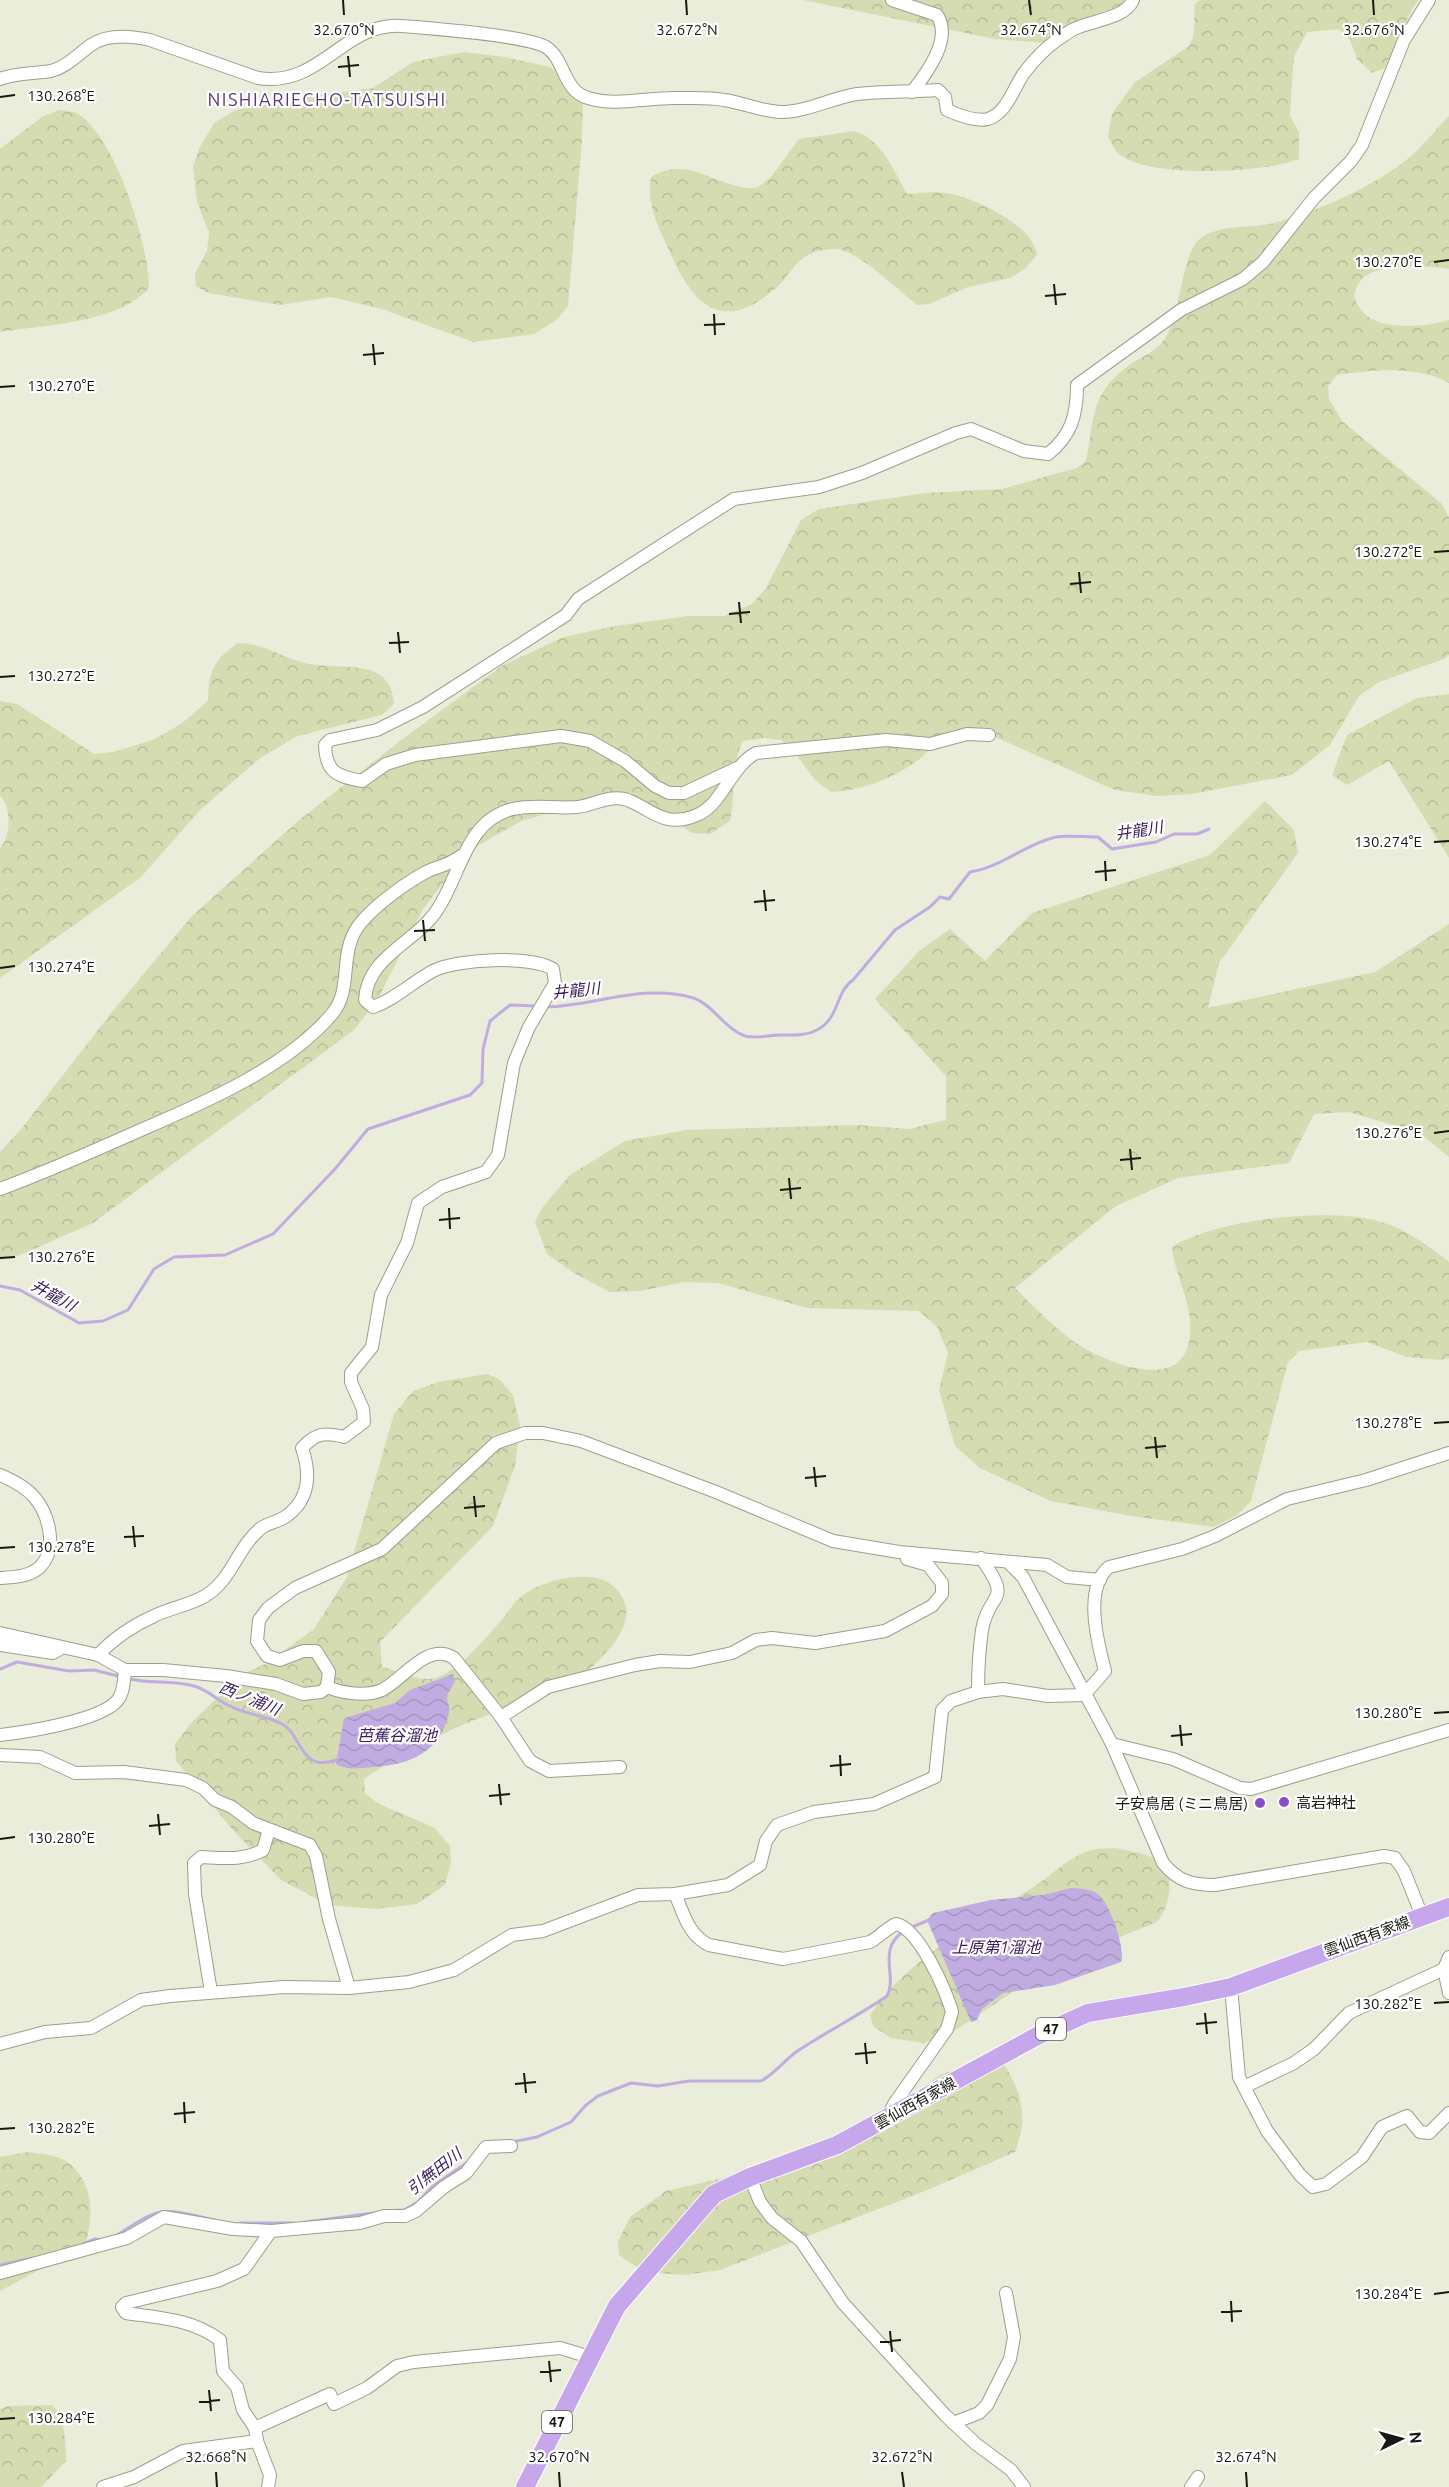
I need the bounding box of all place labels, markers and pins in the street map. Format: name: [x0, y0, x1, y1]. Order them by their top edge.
place label: 高岩神社: [1296, 1794, 1356, 1811]
place label: 子安鳥居 (ミニ鳥居): [1115, 1795, 1248, 1812]
marker: 高岩神社: [1277, 1795, 1291, 1809]
marker: 子安鳥居 (ミニ鳥居): [1253, 1796, 1267, 1810]

